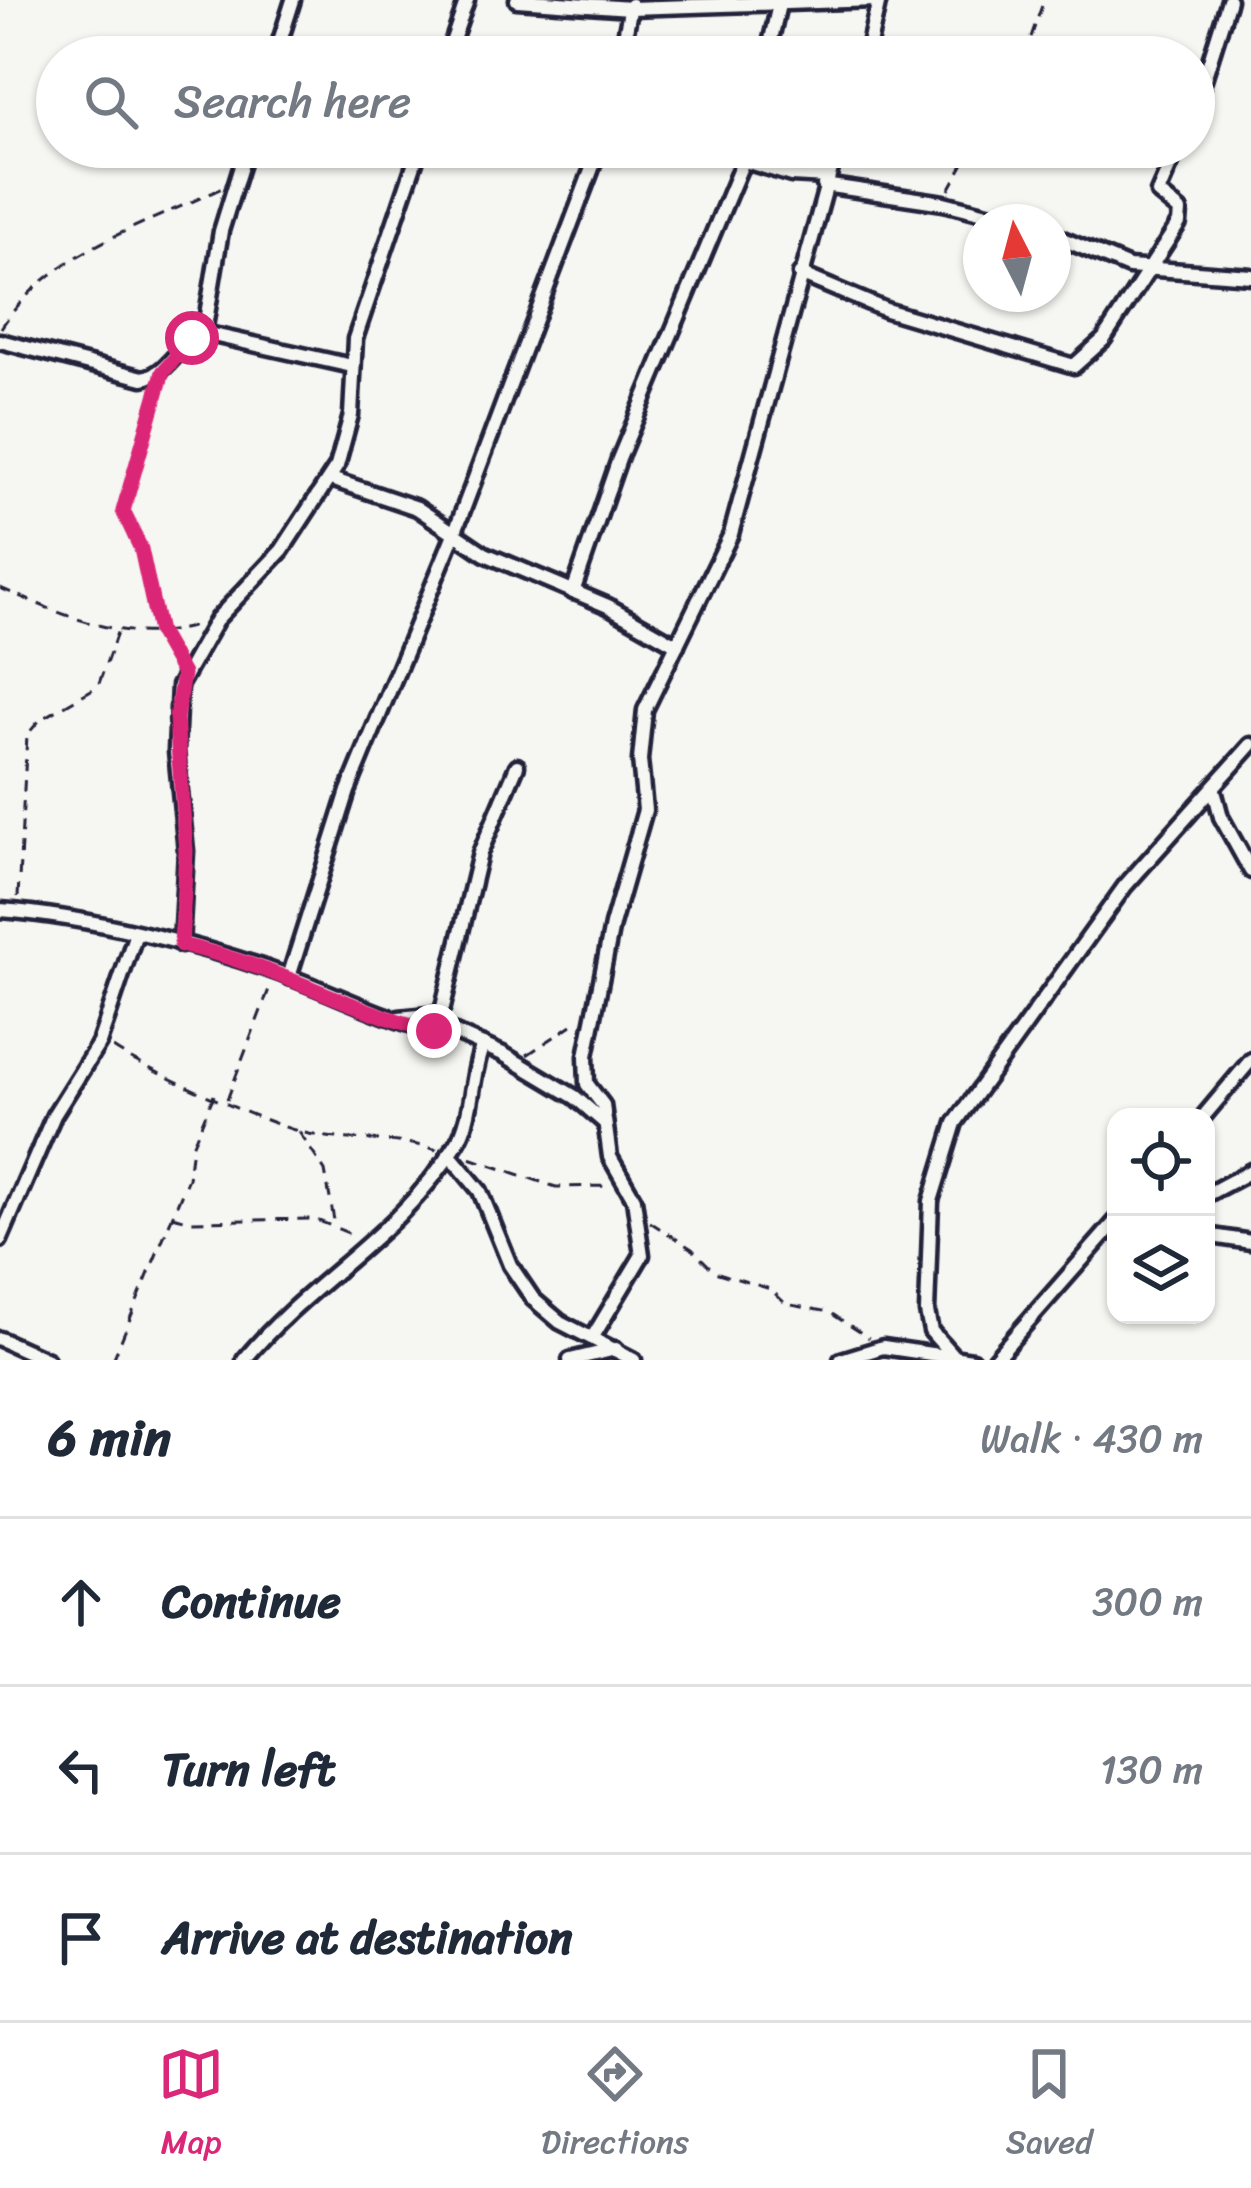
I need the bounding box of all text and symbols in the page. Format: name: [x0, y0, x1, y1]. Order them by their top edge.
search box: [36, 36, 1215, 168]
text: Search here: [174, 62, 411, 142]
icon: search: [78, 69, 144, 135]
north arrow: [963, 204, 1071, 312]
route start: [165, 311, 219, 365]
route end: [407, 1004, 461, 1058]
map controls: [1107, 1108, 1215, 1324]
button: locate: [1107, 1108, 1215, 1216]
button: layers: [1107, 1216, 1215, 1324]
text: 6 min: [48, 1393, 171, 1483]
text: Walk · 430 m: [980, 1404, 1203, 1473]
text: Continue: [162, 1562, 341, 1642]
text: 300 m: [1092, 1567, 1203, 1636]
icon: ahead: [48, 1569, 114, 1635]
text: Turn left: [162, 1730, 335, 1810]
text: 130 m: [1100, 1735, 1203, 1804]
icon: left: [48, 1737, 114, 1803]
text: Arrive at destination: [162, 1898, 572, 1978]
icon: arrive: [48, 1905, 114, 1971]
tab: Map: [158, 2041, 224, 2171]
tab: Directions: [541, 2041, 689, 2171]
tab: Saved: [1006, 2041, 1093, 2171]

